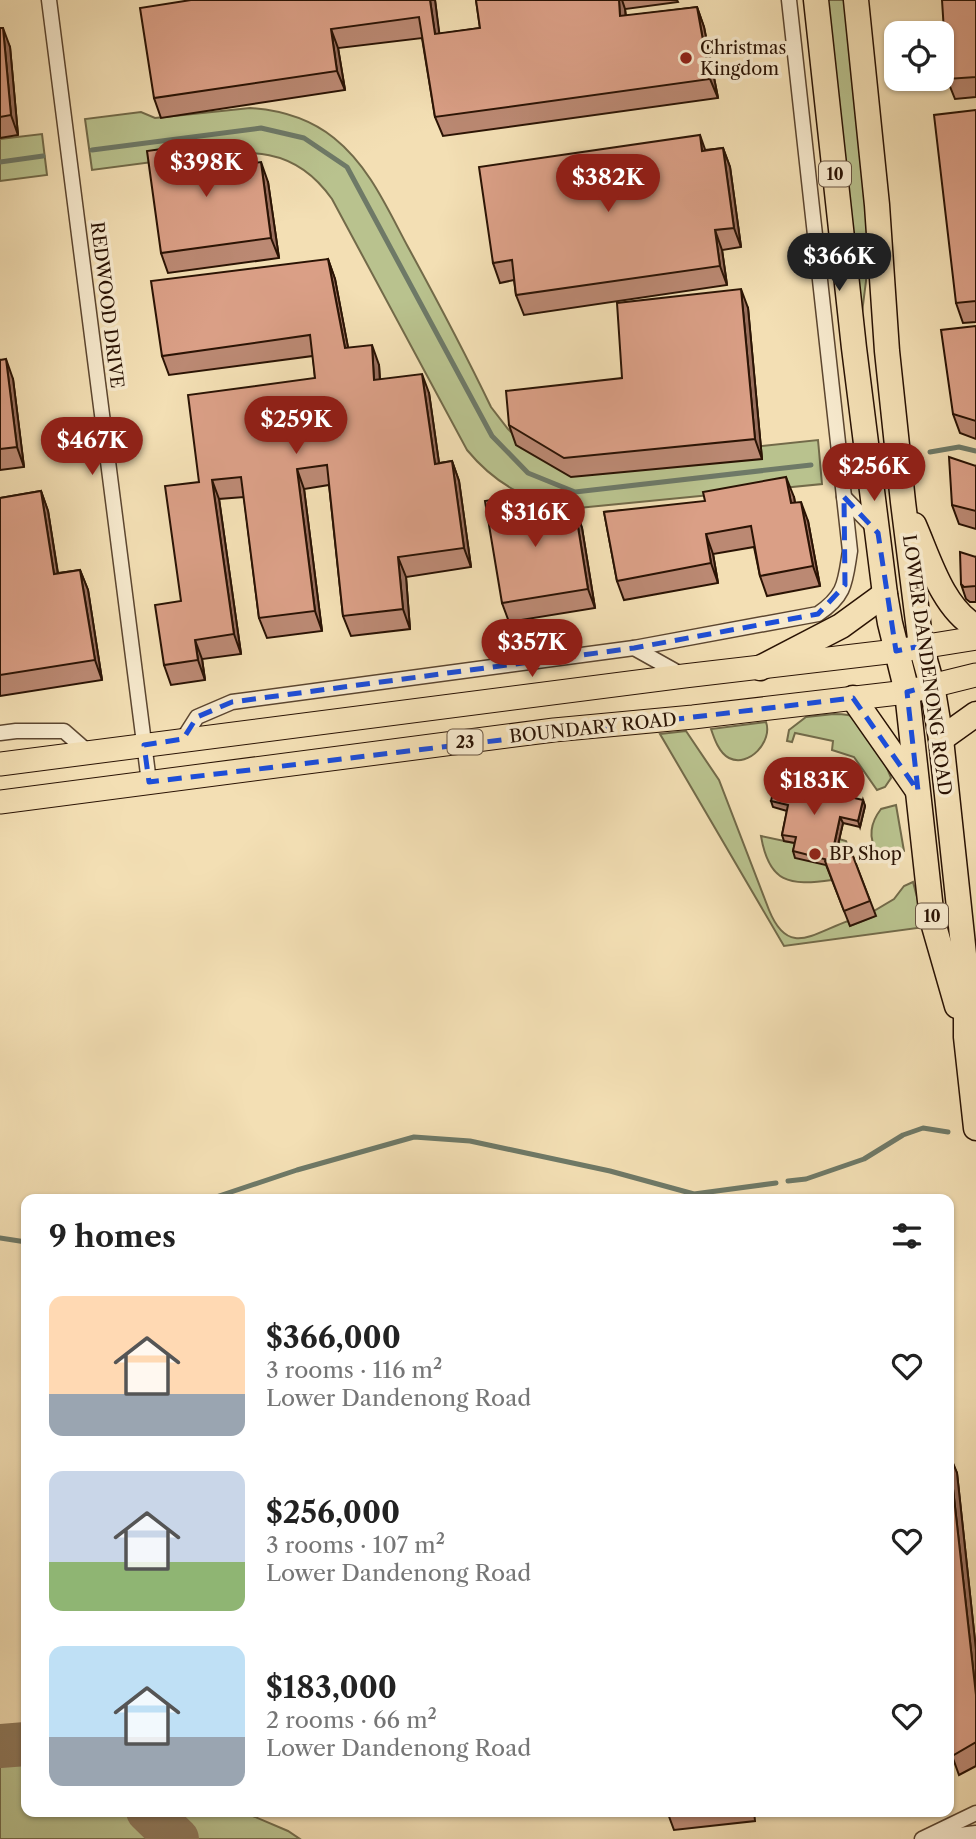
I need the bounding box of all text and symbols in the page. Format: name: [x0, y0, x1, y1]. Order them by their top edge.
map controls: [884, 21, 954, 91]
button: locate: [884, 21, 954, 91]
place label: Christmas Kingdom: [700, 37, 786, 80]
marker: Christmas Kingdom: [678, 50, 694, 66]
pin: $398K: [157, 140, 255, 199]
text: $398K: [170, 148, 242, 176]
pin: $382K: [559, 154, 657, 214]
road number: 10: [819, 162, 851, 186]
text: $382K: [572, 163, 644, 191]
street label: REDWOOD DRIVE: [86, 221, 128, 389]
pin: $366K: [790, 233, 888, 293]
text: $366K: [803, 242, 875, 270]
pin: $259K: [247, 396, 345, 456]
text: $259K: [260, 405, 332, 433]
pin: $467K: [43, 418, 141, 477]
text: $467K: [57, 426, 127, 454]
pin: $256K: [825, 444, 923, 503]
text: $256K: [838, 452, 910, 480]
pin: $316K: [486, 490, 584, 549]
text: $316K: [501, 498, 569, 526]
street label: LOWER DANDENONG ROAD: [898, 533, 956, 797]
pin: $357K: [483, 620, 581, 679]
text: $357K: [498, 628, 566, 656]
street label: BOUNDARY ROAD: [508, 708, 678, 748]
road number: 23: [448, 730, 482, 754]
pin: $183K: [765, 758, 863, 817]
text: $183K: [780, 766, 848, 794]
place label: BP Shop: [829, 843, 902, 865]
marker: BP Shop: [807, 846, 823, 862]
road number: 10: [916, 904, 948, 928]
icon: filters: [888, 1217, 926, 1255]
text: 9 homes: [49, 1218, 176, 1255]
text: $366,000: [266, 1319, 401, 1356]
icon: home: [105, 1324, 189, 1408]
icon: heart: [888, 1347, 926, 1385]
text: 3 rooms · 116 m²: [266, 1356, 442, 1384]
text: Lower Dandenong Road: [266, 1384, 531, 1412]
text: $256,000: [266, 1494, 400, 1531]
icon: home: [105, 1499, 189, 1583]
icon: heart: [888, 1522, 926, 1560]
text: 3 rooms · 107 m²: [266, 1531, 445, 1559]
text: Lower Dandenong Road: [266, 1559, 531, 1587]
text: $183,000: [266, 1669, 397, 1706]
icon: home: [105, 1674, 189, 1758]
icon: heart: [888, 1697, 926, 1735]
text: 2 rooms · 66 m²: [266, 1706, 437, 1734]
text: Lower Dandenong Road: [266, 1734, 531, 1762]

